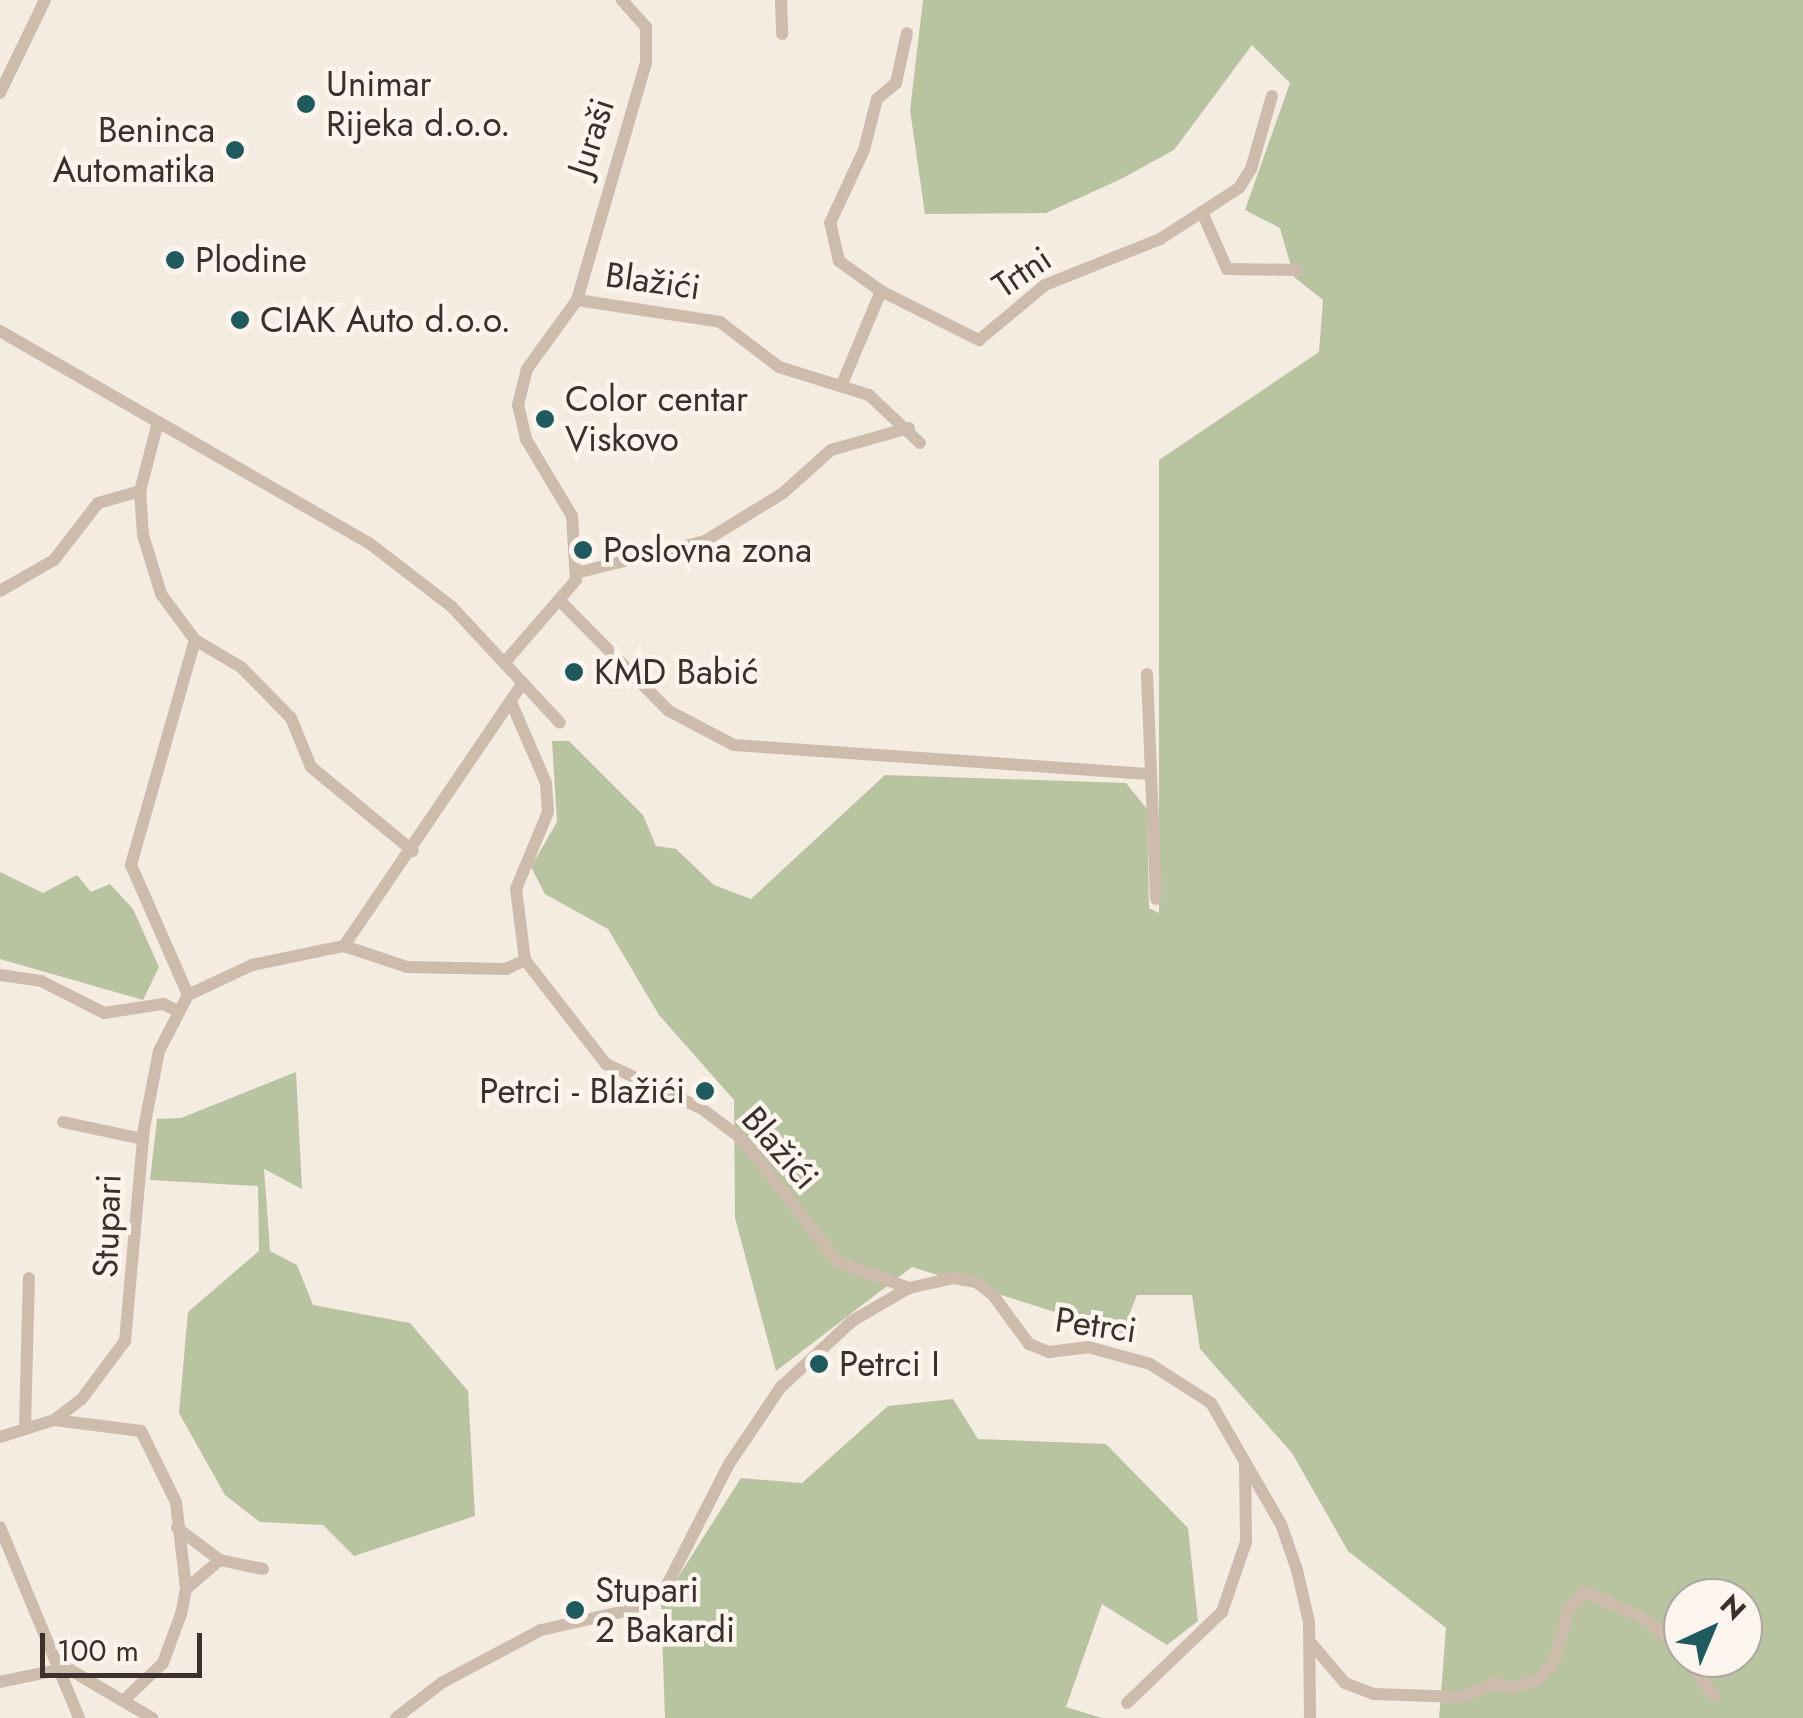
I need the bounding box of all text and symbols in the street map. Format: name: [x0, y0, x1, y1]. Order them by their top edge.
place label: Unimar Rijeka d.o.o.: [326, 63, 510, 145]
marker: Unimar Rijeka d.o.o.: [295, 93, 317, 115]
street label: Juraši: [559, 93, 623, 181]
place label: Beninca Automatika: [53, 109, 215, 191]
marker: Beninca Automatika: [224, 139, 246, 161]
street label: Trtni: [985, 237, 1059, 307]
place label: Plodine: [195, 239, 307, 281]
marker: Plodine: [164, 249, 186, 271]
street label: Blažići: [603, 254, 703, 308]
place label: CIAK Auto d.o.o.: [260, 299, 511, 341]
marker: CIAK Auto d.o.o.: [229, 309, 251, 331]
place label: Color centar Viskovo: [565, 378, 748, 460]
marker: Color centar Viskovo: [534, 408, 556, 430]
place label: Poslovna zona: [603, 529, 812, 571]
marker: Poslovna zona: [572, 539, 594, 561]
place label: KMD Babić: [594, 651, 759, 693]
marker: KMD Babić: [563, 661, 585, 683]
place label: Petrci - Blažići: [479, 1070, 685, 1112]
marker: Petrci - Blažići: [694, 1080, 716, 1102]
street label: Blažići: [733, 1098, 827, 1198]
street label: Stupari: [84, 1173, 130, 1279]
street label: Petrci: [1053, 1299, 1139, 1351]
place label: Petrci I: [839, 1343, 940, 1385]
marker: Petrci I: [808, 1353, 830, 1375]
place label: Stupari 2 Bakardi: [595, 1569, 735, 1651]
north arrow: [1663, 1578, 1763, 1678]
text: N: [1711, 1585, 1755, 1630]
marker: Stupari 2 Bakardi: [564, 1599, 586, 1621]
scale bar: [45, 1613, 208, 1675]
text: 100 m: [57, 1629, 139, 1672]

